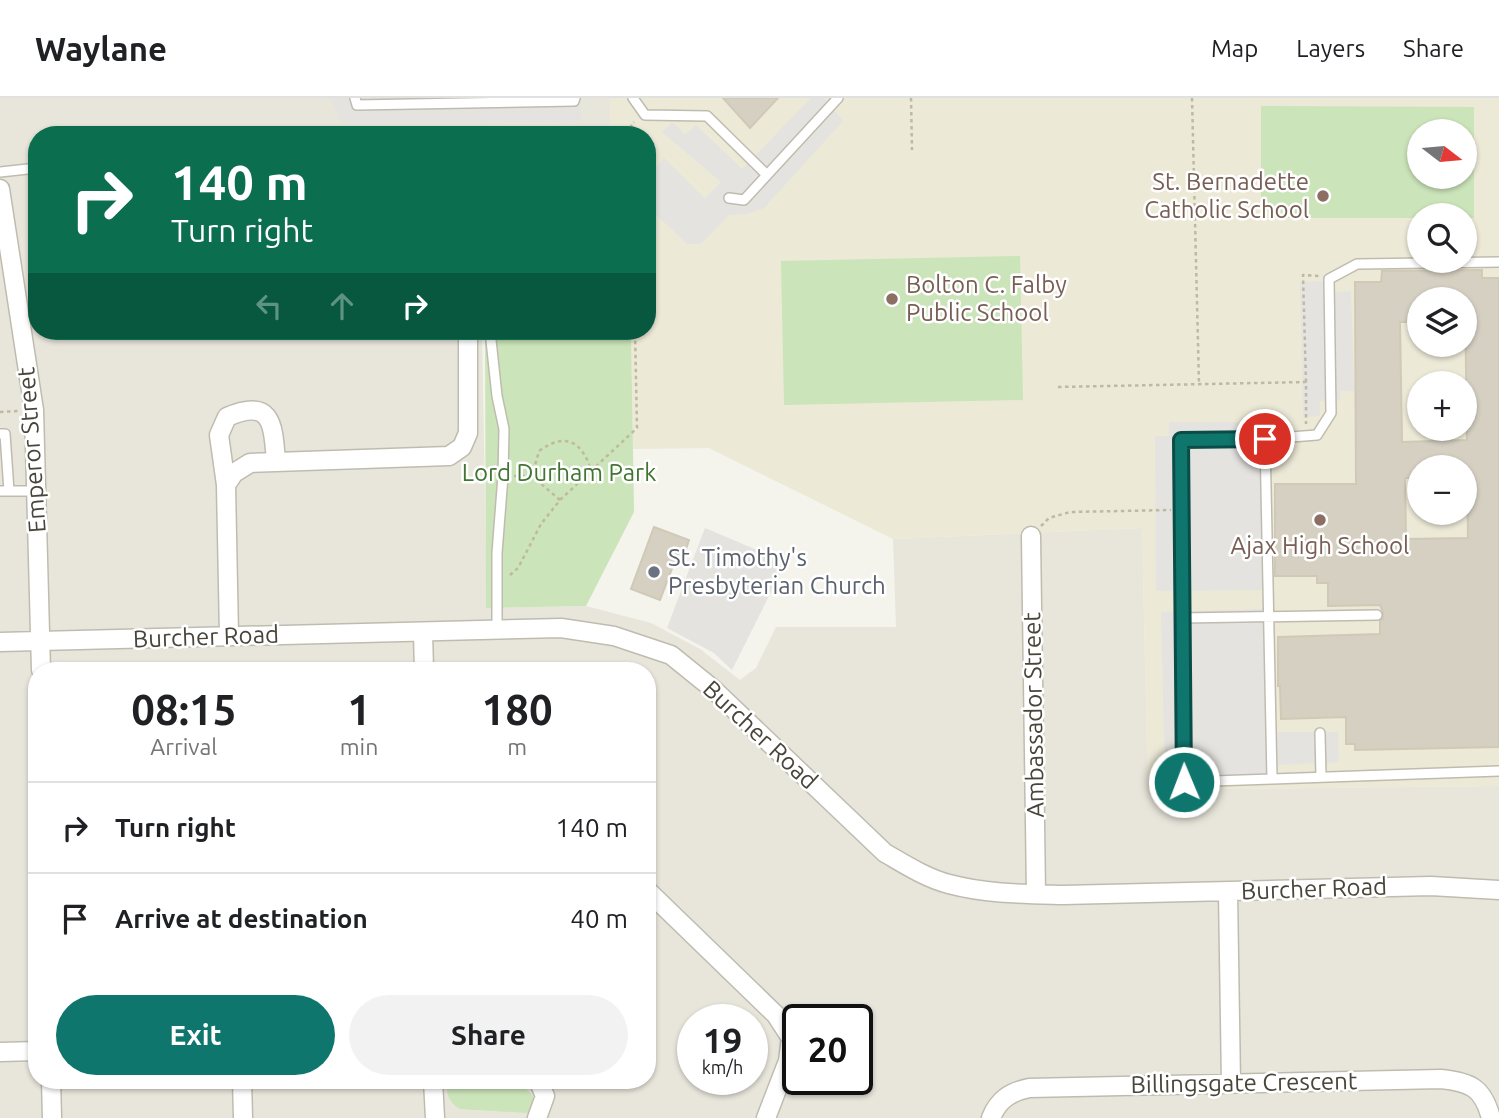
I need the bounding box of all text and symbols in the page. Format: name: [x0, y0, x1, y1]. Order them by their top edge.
text: Waylane: [35, 30, 167, 67]
text: Map: [1211, 35, 1258, 62]
text: Layers: [1296, 35, 1365, 62]
text: Share: [1403, 35, 1464, 62]
north arrow: [1407, 119, 1477, 189]
map controls: [1407, 119, 1477, 525]
icon: right: [56, 154, 147, 245]
text: 140 m: [171, 154, 308, 209]
place label: St. Bernadette Catholic School: [1144, 168, 1309, 223]
marker: St. Bernadette Catholic School: [1315, 188, 1331, 204]
button: search: [1407, 203, 1477, 273]
text: Turn right: [171, 212, 313, 248]
place label: Bolton C. Falby Public School: [906, 271, 1067, 326]
icon: left: [250, 287, 288, 325]
icon: ahead: [323, 287, 361, 325]
icon: right: [396, 287, 434, 325]
button: layers: [1407, 287, 1477, 357]
marker: Bolton C. Falby Public School: [884, 291, 900, 307]
street label: Emperor Street: [12, 366, 51, 534]
button: +: [1407, 371, 1477, 441]
pin: [1235, 409, 1295, 469]
icon: arrive: [1246, 420, 1284, 458]
button: −: [1407, 455, 1477, 525]
park label: Lord Durham Park: [462, 459, 656, 486]
marker: Ajax High School: [1312, 512, 1328, 528]
place label: Ajax High School: [1231, 532, 1409, 559]
place label: St. Timothy's Presbyterian Church: [668, 544, 886, 599]
marker: St. Timothy's Presbyterian Church: [646, 564, 662, 580]
street label: Ambassador Street: [1018, 611, 1049, 818]
street label: Burcher Road: [133, 620, 279, 653]
street label: Burcher Road: [698, 675, 823, 794]
text: 08:15: [131, 686, 236, 733]
text: 1: [347, 686, 371, 733]
text: 180: [482, 686, 553, 733]
text: Arrival: [150, 734, 217, 759]
text: min: [340, 734, 378, 759]
text: m: [507, 734, 527, 759]
position arrow: [1147, 745, 1221, 819]
icon: right: [56, 809, 94, 847]
text: Turn right: [115, 813, 236, 842]
text: 140 m: [556, 813, 628, 842]
street label: Burcher Road: [1241, 872, 1387, 905]
icon: arrive: [56, 900, 94, 938]
text: Arrive at destination: [115, 904, 368, 933]
text: 40 m: [570, 904, 628, 933]
button: Exit: [56, 995, 335, 1075]
button: Share: [349, 995, 628, 1075]
speed limit sign: 20: [782, 1004, 873, 1095]
text: 19: [703, 1020, 742, 1060]
text: km/h: [702, 1057, 743, 1077]
street label: Billingsgate Crescent: [1130, 1067, 1358, 1098]

